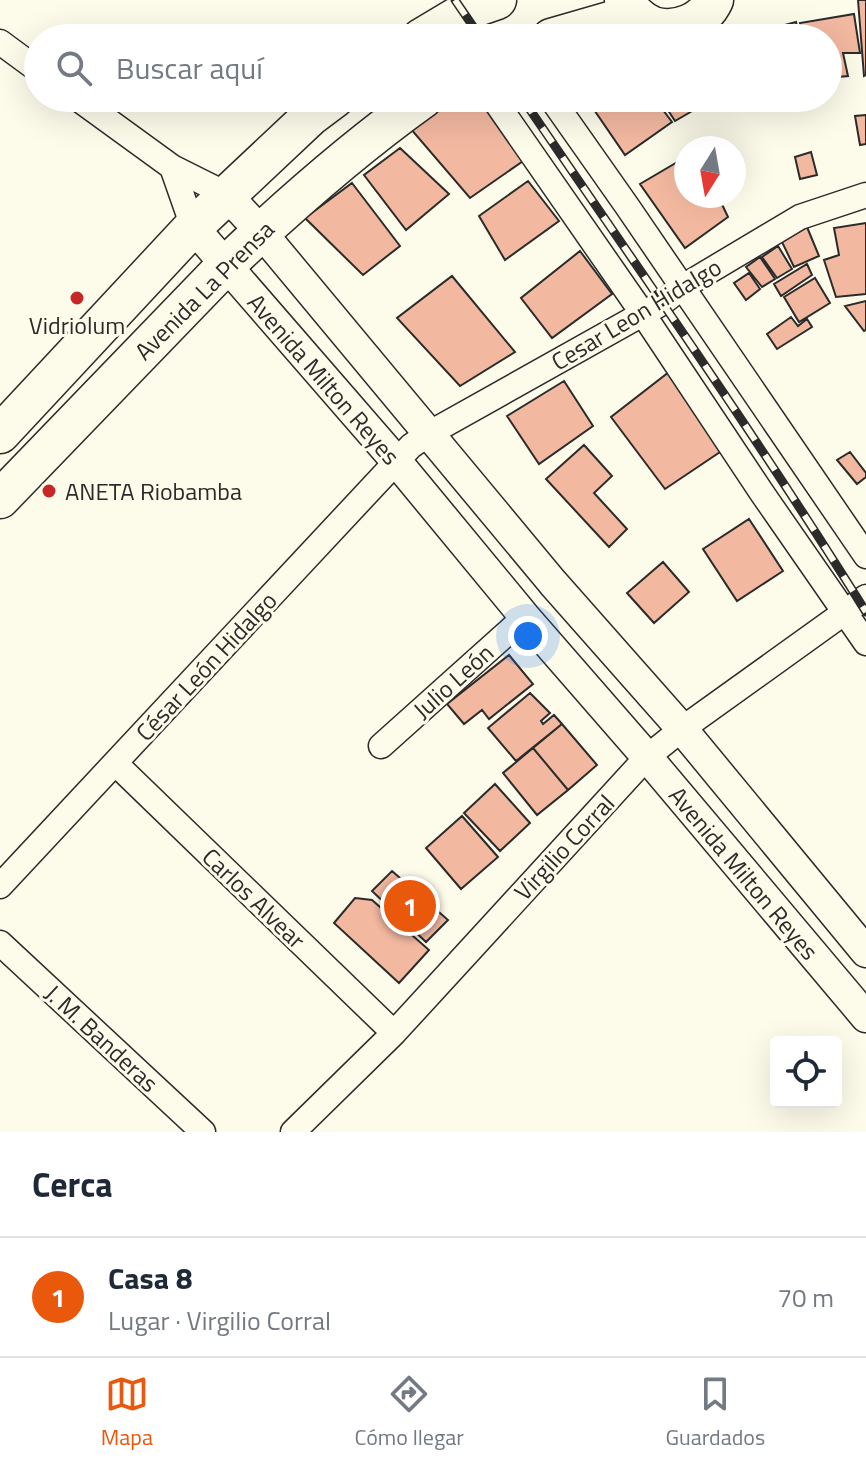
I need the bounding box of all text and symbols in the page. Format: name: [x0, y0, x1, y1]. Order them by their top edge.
search box: [24, 24, 842, 112]
text: Buscar aquí: [116, 45, 263, 91]
icon: search: [52, 46, 96, 90]
north arrow: [674, 136, 746, 208]
street label: Avenida La Prensa: [126, 212, 282, 368]
street label: Cesar Leon Hidalgo: [544, 249, 728, 379]
street label: Avenida Milton Reyes: [239, 285, 409, 473]
marker: Vidriolum: [68, 289, 86, 307]
place label: Vidriolum: [29, 307, 125, 343]
place label: ANETA Riobamba: [65, 473, 242, 509]
marker: ANETA Riobamba: [40, 482, 58, 500]
street label: César León Hidalgo: [127, 583, 285, 749]
your location: [508, 616, 548, 656]
street label: Julio León: [405, 635, 501, 727]
street label: Avenida Milton Reyes: [661, 778, 827, 968]
street label: Virgilio Corral: [505, 786, 623, 908]
street label: Carlos Alvear: [194, 839, 314, 957]
pin: 1: [384, 876, 436, 936]
street label: J. M. Banderas: [37, 976, 167, 1100]
map controls: [770, 1036, 842, 1108]
button: locate: [770, 1036, 842, 1108]
text: Cerca: [32, 1158, 113, 1210]
text: Casa 8: [108, 1255, 193, 1301]
text: 1: [51, 1278, 65, 1317]
text: 70 m: [777, 1278, 834, 1317]
text: Lugar · Virgilio Corral: [108, 1301, 331, 1340]
tab: Mapa: [101, 1372, 153, 1454]
tab: Cómo llegar: [354, 1372, 464, 1454]
tab: Guardados: [665, 1372, 765, 1454]

